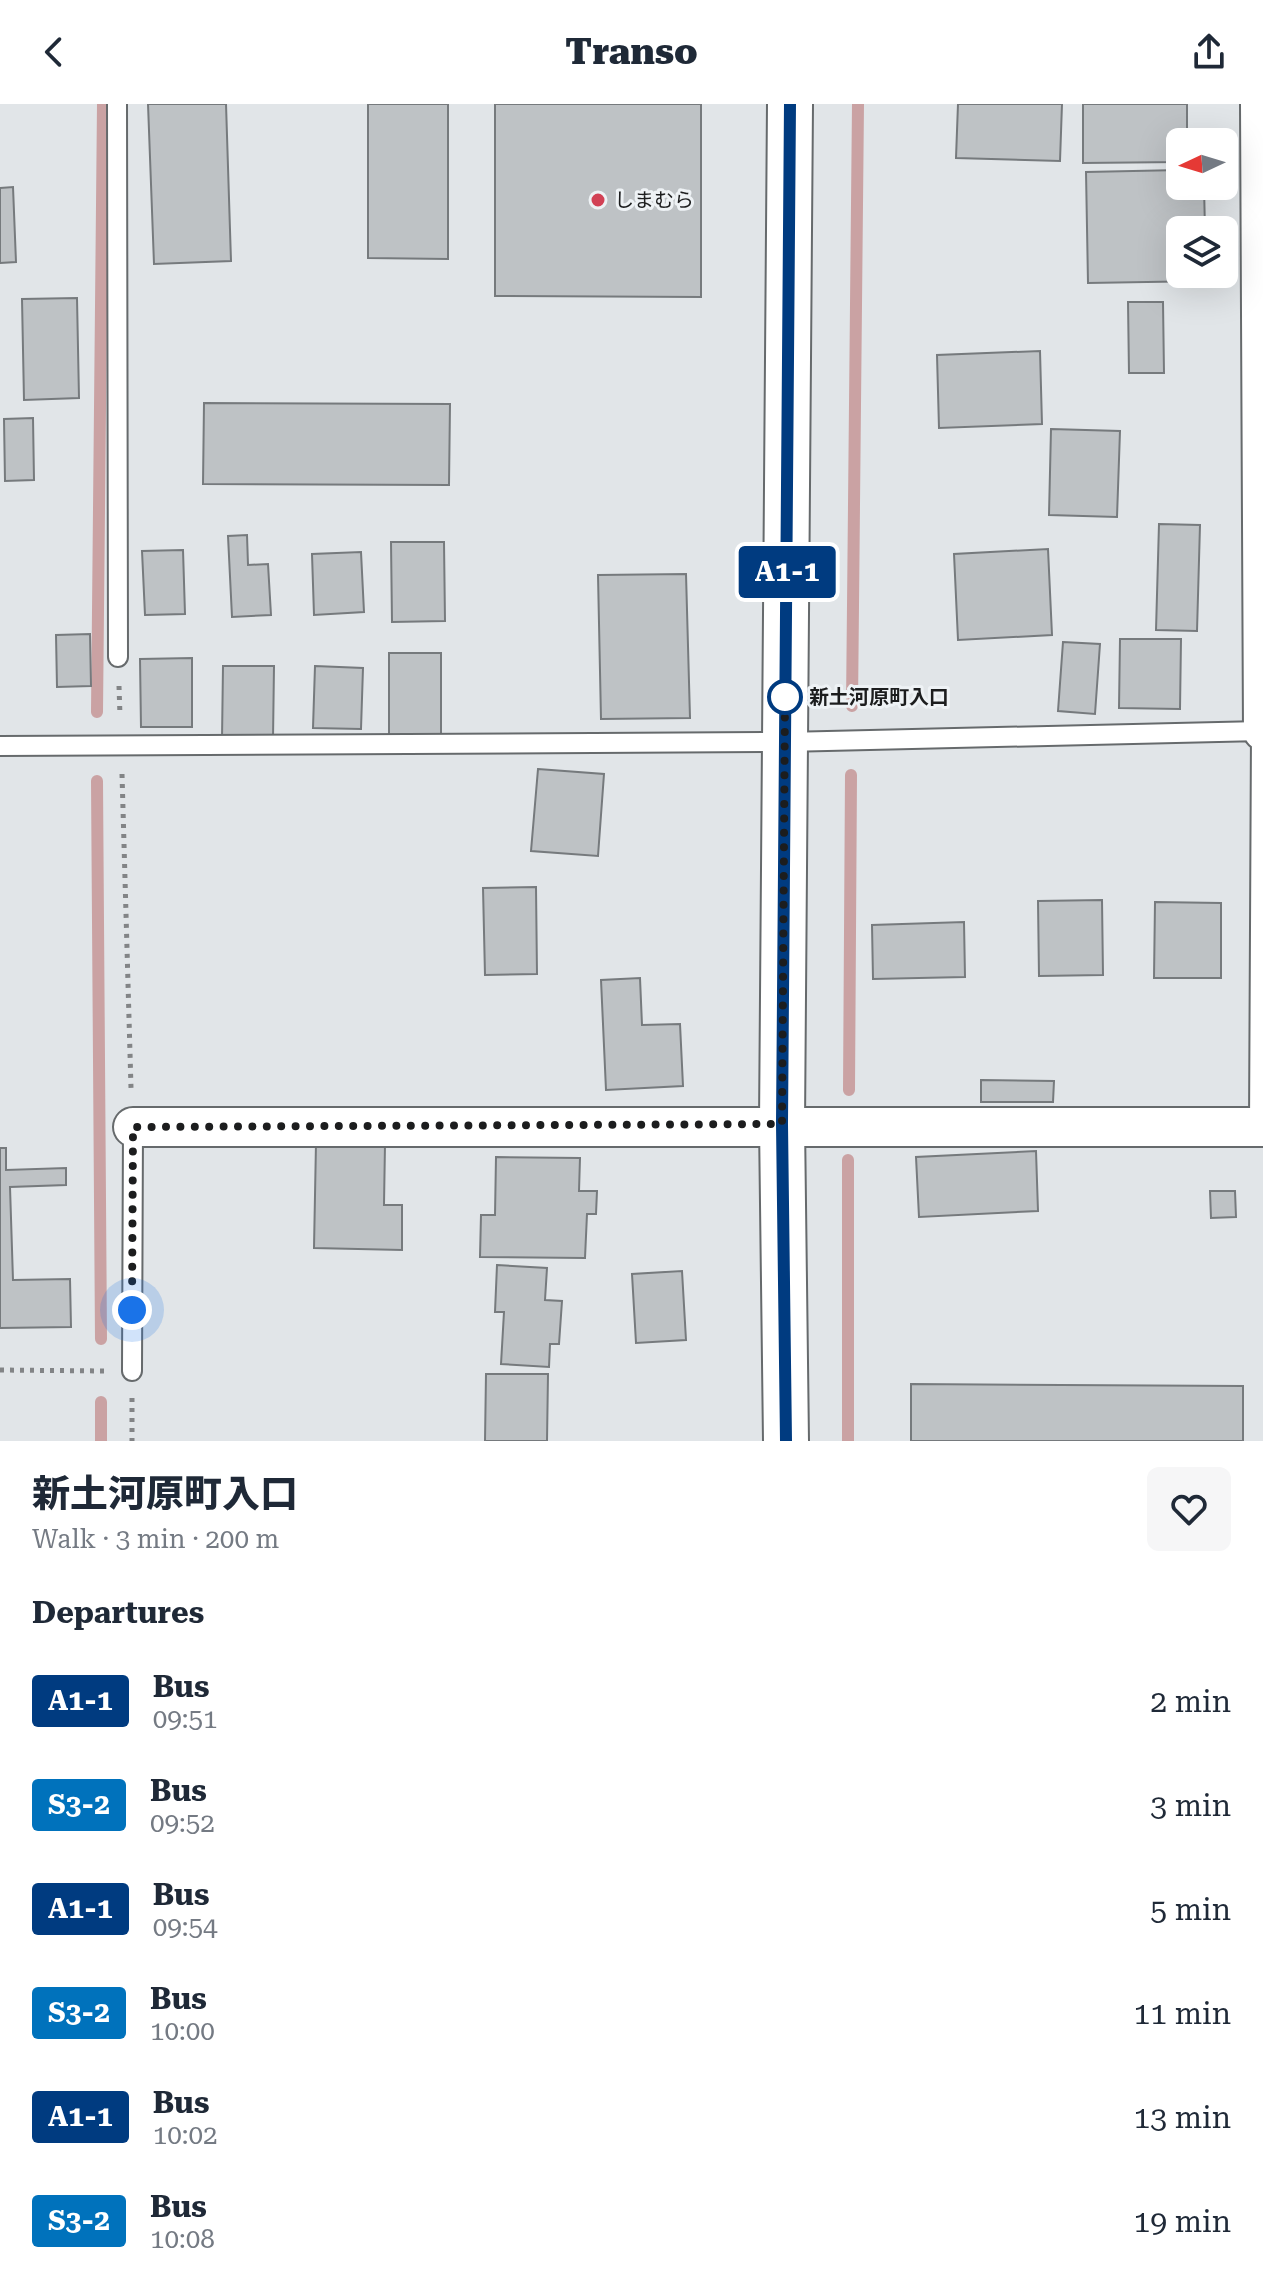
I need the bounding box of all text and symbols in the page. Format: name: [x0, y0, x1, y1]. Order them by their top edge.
icon: back: [32, 30, 76, 74]
icon: share: [1187, 30, 1231, 74]
text: Transo: [565, 31, 698, 73]
north arrow: [1166, 128, 1238, 200]
map controls: [1166, 128, 1238, 288]
place label: しまむら: [614, 188, 694, 212]
marker: しまむら: [589, 191, 607, 209]
button: layers: [1166, 216, 1238, 288]
line badge: A1-1: [731, 546, 843, 598]
text: A1-1: [755, 555, 819, 588]
marker: 新土河原町入口: [768, 680, 802, 714]
place label: 新土河原町入口: [809, 685, 949, 709]
your location: [112, 1290, 152, 1330]
button: heart: [1147, 1467, 1231, 1551]
text: 新土河原町入口: [32, 1472, 298, 1516]
text: Walk · 3 min · 200 m: [32, 1524, 279, 1554]
text: Departures: [32, 1595, 204, 1630]
text: Bus: [153, 1669, 209, 1704]
text: A1-1: [48, 1684, 113, 1717]
text: 2 min: [1150, 1684, 1231, 1719]
text: 09:51: [153, 1704, 218, 1734]
text: Bus: [150, 1773, 207, 1808]
text: S3-2: [48, 1788, 110, 1821]
text: 3 min: [1150, 1788, 1231, 1823]
text: 09:52: [150, 1808, 215, 1838]
text: Bus: [153, 1877, 209, 1912]
text: A1-1: [48, 1892, 113, 1925]
text: 5 min: [1150, 1892, 1231, 1927]
text: 09:54: [153, 1912, 218, 1942]
text: Bus: [150, 1981, 207, 2016]
text: S3-2: [48, 1996, 110, 2029]
text: 11 min: [1134, 1996, 1231, 2031]
text: 10:00: [150, 2016, 215, 2046]
text: Bus: [153, 2085, 209, 2120]
text: A1-1: [48, 2100, 113, 2133]
text: 13 min: [1134, 2100, 1231, 2135]
text: 10:02: [153, 2120, 218, 2150]
text: Bus: [150, 2189, 207, 2224]
text: S3-2: [48, 2204, 110, 2237]
text: 19 min: [1134, 2204, 1231, 2239]
text: 10:08: [150, 2224, 215, 2254]

